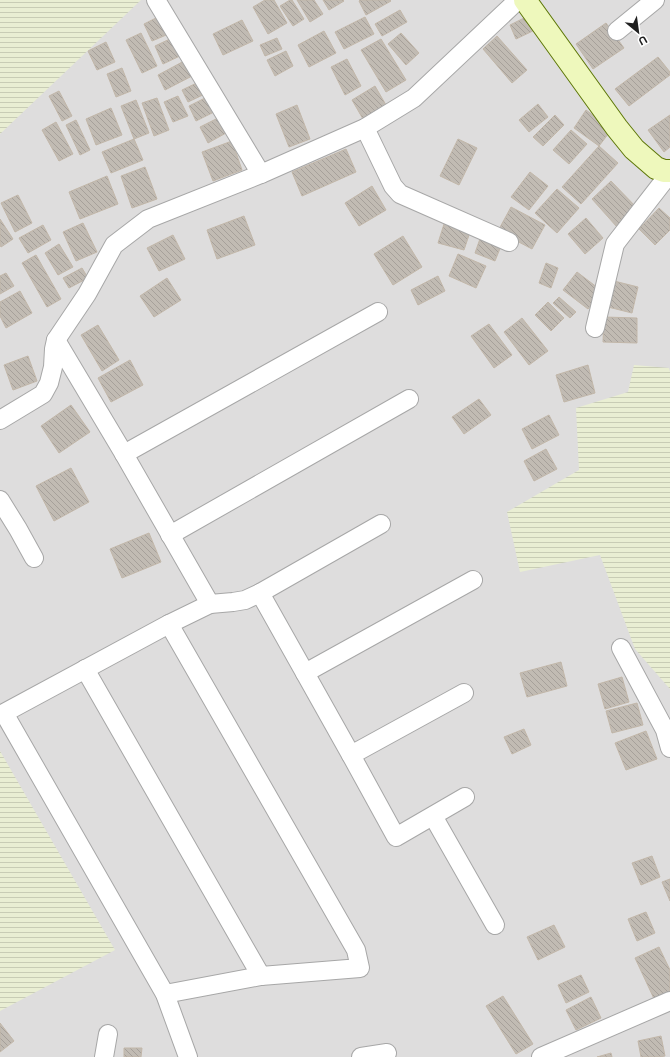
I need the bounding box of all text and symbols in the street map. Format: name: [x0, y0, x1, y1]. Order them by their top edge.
north arrow: [618, 12, 658, 52]
text: U: [636, 34, 649, 48]

